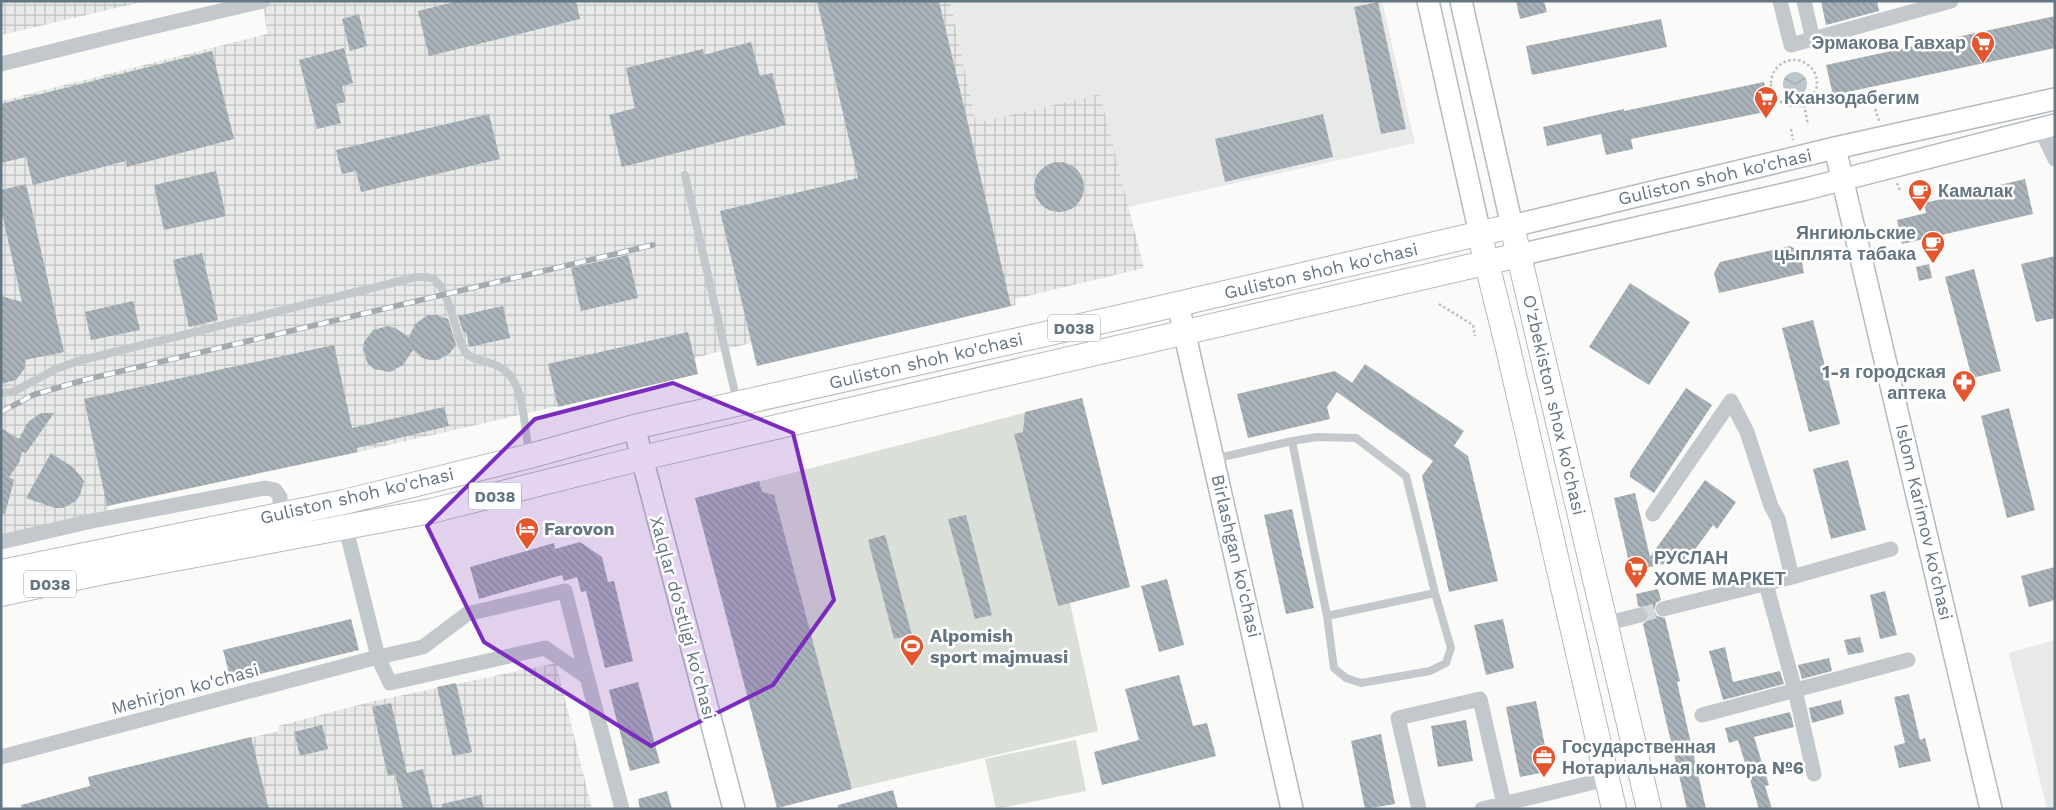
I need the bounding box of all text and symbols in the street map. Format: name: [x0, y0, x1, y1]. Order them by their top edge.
supermarket icon: Эрмакова Гавхар: [1970, 30, 1996, 64]
place label: Эрмакова Гавхар: [1812, 32, 1966, 53]
supermarket icon: Кханзодабегим: [1753, 85, 1779, 119]
place label: Кханзодабегим: [1784, 87, 1920, 108]
street label: Guliston shoh ko'chasi: [1616, 144, 1814, 209]
cafe icon: Камалак: [1907, 178, 1933, 212]
place label: Камалак: [1938, 180, 2014, 201]
place label: Янгиюльские цыплята табака: [1774, 222, 1917, 264]
cafe icon: Янгиюльские цыплята табака: [1920, 230, 1946, 264]
street label: Guliston shoh ko'chasi: [1222, 238, 1420, 303]
street label: O'zbekiston shox ko'chasi: [1519, 293, 1590, 517]
road number: D038: [1048, 314, 1100, 342]
street label: Guliston shoh ko'chasi: [827, 328, 1025, 393]
place label: 1-я городская аптека: [1822, 361, 1947, 403]
pharmacy icon: 1-я городская аптека: [1951, 369, 1977, 403]
street label: Islom Karimov ko'chasi: [1892, 422, 1957, 622]
street label: Guliston shoh ko'chasi: [258, 463, 456, 528]
street label: Birlashgan ko'chasi: [1207, 472, 1266, 640]
road number: D038: [469, 482, 521, 510]
street label: Xalqlar do'stligi ko'chasi: [646, 514, 721, 722]
hotel icon: Farovon: [514, 516, 540, 550]
place label: Farovon: [544, 518, 615, 539]
place label: РУСЛАН ХОМЕ МАРКЕТ: [1654, 547, 1786, 589]
supermarket icon: РУСЛАН ХОМЕ МАРКЕТ: [1623, 555, 1649, 589]
road number: D038: [24, 570, 76, 598]
place label: Alpomish sport majmuasi: [930, 625, 1068, 667]
sports icon: Alpomish sport majmuasi: [899, 633, 925, 667]
street label: Mehirjon ko'chasi: [109, 659, 261, 718]
place label: Государственная Нотариальная контора №6: [1562, 736, 1804, 778]
office icon: Государственная Нотариальная контора №6: [1531, 744, 1557, 778]

